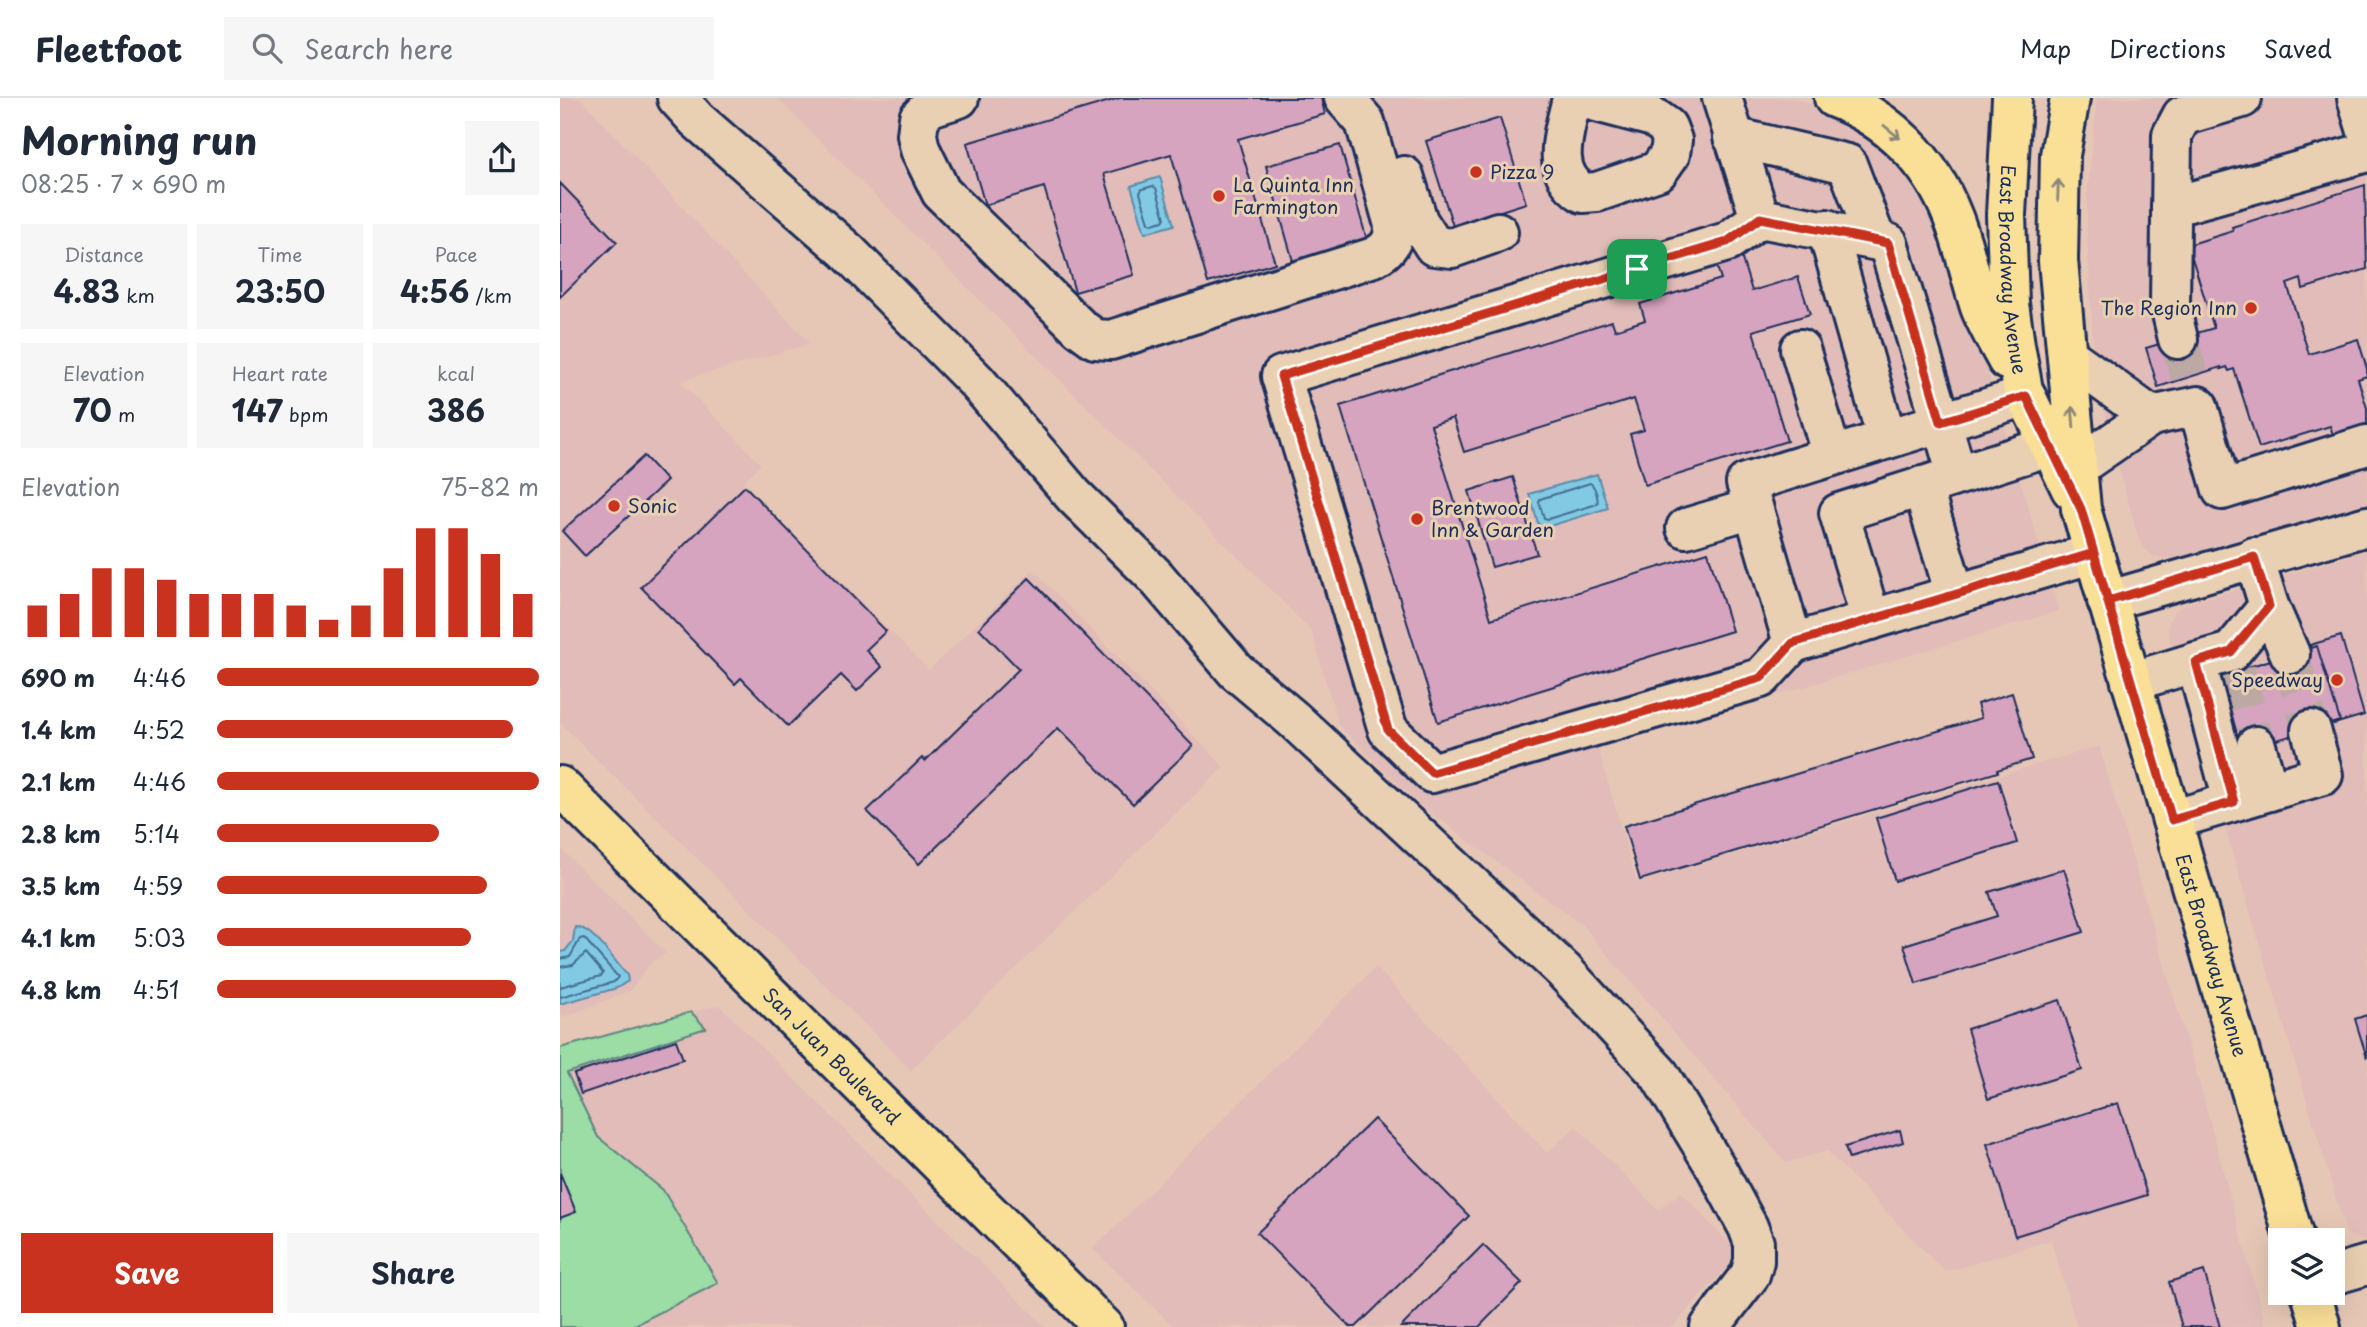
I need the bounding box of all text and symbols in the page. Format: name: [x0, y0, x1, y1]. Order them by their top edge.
search box: [224, 17, 714, 80]
text: Fleetfoot: [35, 23, 182, 73]
icon: search: [248, 29, 286, 67]
text: Search here: [304, 29, 453, 68]
text: Map: [2020, 30, 2071, 66]
text: Directions: [2109, 30, 2226, 66]
text: Saved: [2264, 30, 2332, 66]
text: Morning run: [21, 111, 257, 168]
button: share: [465, 121, 539, 195]
one-way arrow: [1883, 125, 1901, 140]
place label: Pizza 9: [1490, 157, 1554, 185]
marker: Pizza 9: [1468, 164, 1484, 180]
street label: East Broadway Avenue: [1993, 164, 2035, 376]
text: 08:25 · 7 × 690 m: [21, 166, 226, 201]
place label: La Quinta Inn Farmington: [1233, 170, 1354, 220]
one-way arrow: [2052, 179, 2065, 202]
marker: La Quinta Inn Farmington: [1211, 188, 1227, 204]
pin: [1607, 239, 1667, 299]
text: Distance: [64, 240, 144, 268]
text: Time: [258, 240, 302, 268]
text: Pace: [435, 240, 477, 268]
icon: arrive: [1618, 250, 1656, 288]
text: 4.83: [53, 268, 120, 313]
text: 23:50: [235, 268, 325, 313]
text: 4:56: [400, 268, 469, 313]
text: km: [120, 281, 155, 309]
text: /km: [469, 281, 512, 309]
place label: The Region Inn: [2101, 293, 2237, 321]
marker: The Region Inn: [2243, 300, 2259, 316]
text: Elevation: [63, 359, 145, 387]
text: Heart rate: [232, 359, 328, 387]
text: kcal: [437, 359, 475, 387]
text: 70: [73, 387, 112, 432]
text: 147: [232, 387, 283, 432]
text: 386: [427, 387, 485, 432]
text: m: [112, 400, 135, 428]
text: bpm: [283, 400, 328, 428]
one-way arrow: [2066, 406, 2079, 429]
text: Elevation: [21, 469, 120, 504]
text: 75–82 m: [441, 469, 539, 504]
place label: Sonic: [628, 491, 677, 519]
place label: Brentwood Inn & Garden: [1431, 493, 1554, 543]
marker: Sonic: [606, 498, 622, 514]
marker: Brentwood Inn & Garden: [1409, 511, 1425, 527]
text: 690 m: [21, 660, 95, 695]
text: 4:46: [133, 660, 186, 695]
place label: Speedway: [2231, 665, 2323, 693]
marker: Speedway: [2329, 672, 2345, 688]
text: 1.4 km: [21, 712, 96, 747]
text: 4:52: [133, 712, 185, 747]
text: 2.1 km: [21, 764, 96, 799]
text: 4:46: [133, 764, 186, 799]
text: 2.8 km: [21, 816, 101, 851]
text: 5:14: [133, 816, 180, 851]
street label: East Broadway Avenue: [2170, 850, 2255, 1060]
text: 3.5 km: [21, 868, 101, 903]
text: 4:59: [133, 868, 183, 903]
text: 4.1 km: [21, 920, 96, 955]
text: 5:03: [133, 920, 186, 955]
text: 4.8 km: [21, 972, 102, 1007]
text: 4:51: [133, 972, 179, 1007]
street label: San Juan Boulevard: [757, 980, 908, 1131]
map controls: [2268, 1228, 2345, 1305]
button: layers: [2268, 1228, 2345, 1305]
button: Save: [21, 1233, 273, 1313]
button: Share: [287, 1233, 539, 1313]

